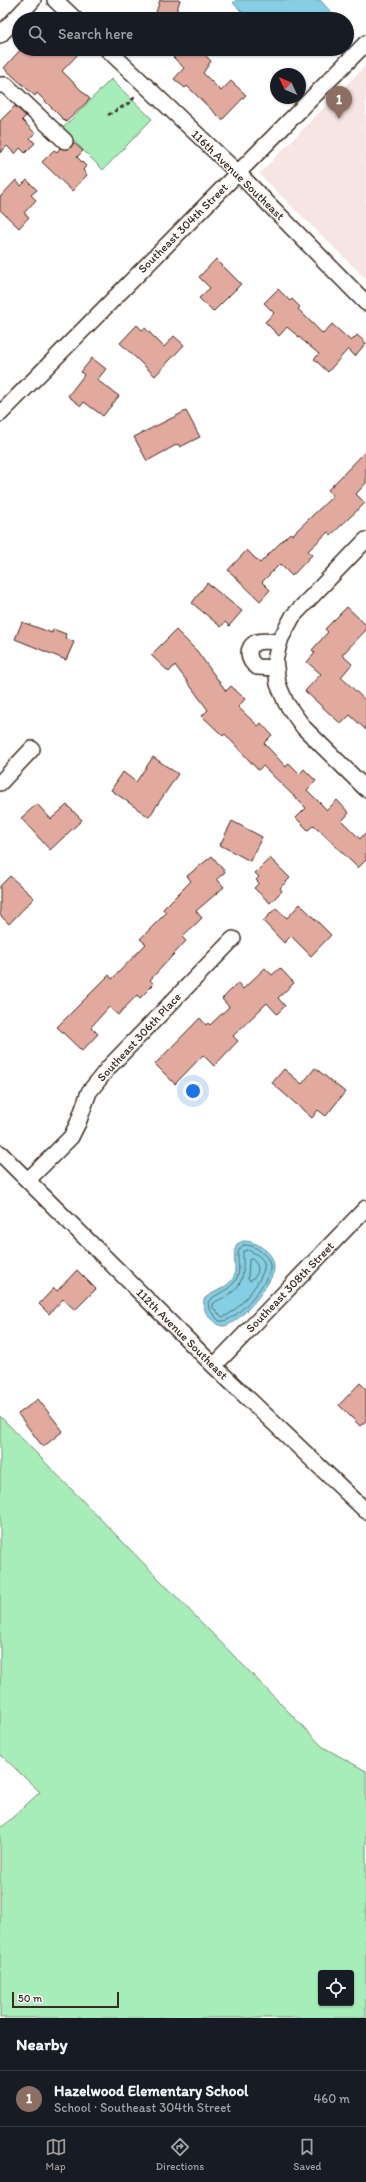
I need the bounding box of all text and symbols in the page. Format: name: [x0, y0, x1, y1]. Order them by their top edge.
search box: [12, 12, 354, 56]
icon: search: [26, 23, 48, 45]
text: Search here: [58, 25, 133, 43]
north arrow: [270, 68, 306, 104]
pin: 1: [326, 86, 352, 119]
street label: 116th Avenue Southeast: [189, 127, 288, 223]
street label: Southeast 304th Street: [135, 180, 231, 276]
street label: Southeast 306th Place: [94, 990, 184, 1084]
your location: [183, 1081, 203, 1101]
street label: Southeast 308th Street: [243, 1238, 337, 1335]
street label: 112th Avenue Southeast: [133, 1285, 231, 1383]
map controls: [318, 1970, 354, 2006]
button: locate: [318, 1970, 354, 2006]
scale bar: [12, 1990, 119, 2009]
text: 50 m: [18, 1992, 42, 2005]
text: Nearby: [16, 2034, 68, 2054]
text: Hazelwood Elementary School: [54, 2082, 248, 2100]
text: 1: [26, 2091, 32, 2106]
text: 460 m: [313, 2091, 350, 2106]
text: School · Southeast 304th Street: [54, 2100, 231, 2115]
tab: Map: [45, 2136, 67, 2173]
tab: Directions: [156, 2136, 204, 2173]
tab: Saved: [293, 2136, 321, 2173]

